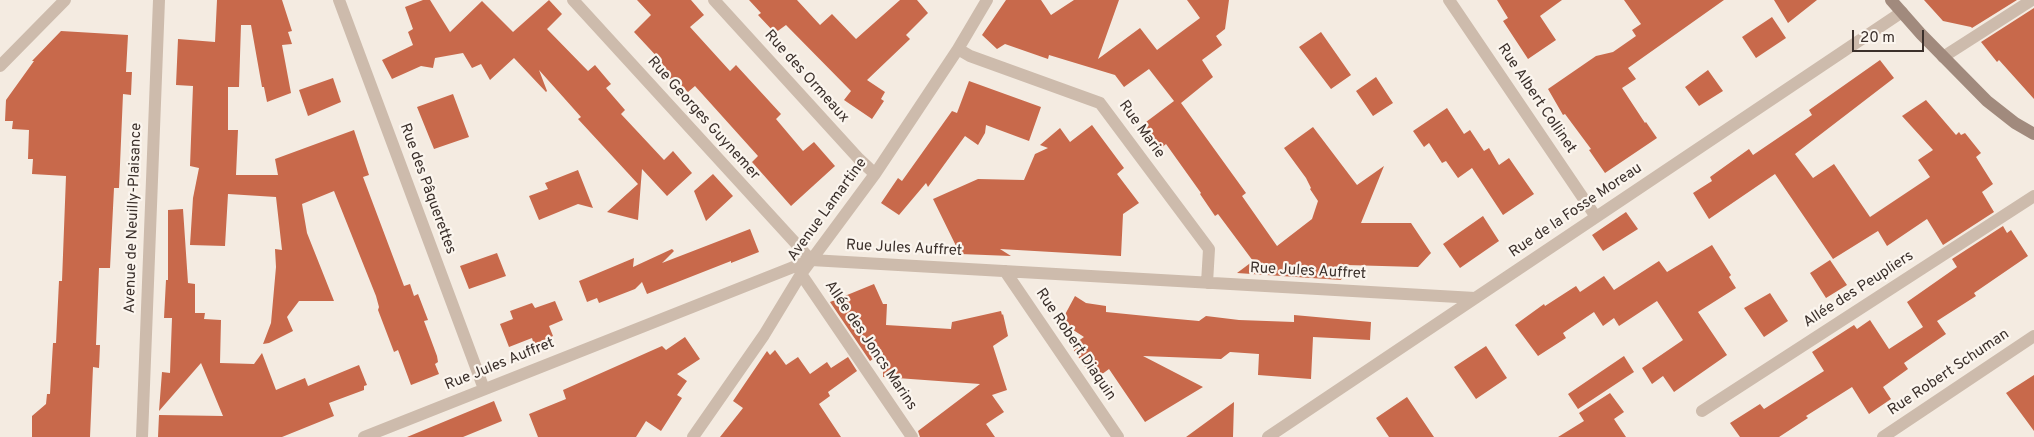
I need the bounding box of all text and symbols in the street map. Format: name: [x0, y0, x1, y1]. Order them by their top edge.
scale bar: [1854, 20, 1926, 52]
street label: Rue des Ormeaux: [760, 27, 852, 127]
text: 20 m: [1860, 29, 1895, 48]
street label: Rue Albert Collinet: [1493, 41, 1579, 157]
street label: Rue Georges Guynemer: [643, 54, 763, 184]
street label: Rue Marie: [1114, 98, 1168, 162]
street label: Rue des Pâquerettes: [395, 121, 459, 257]
street label: Avenue de Neuilly-Plaisance: [122, 122, 146, 314]
street label: Avenue Lamartine: [785, 155, 871, 265]
street label: Rue de la Fosse Moreau: [1506, 160, 1646, 262]
street label: Rue Jules Auffret: [845, 237, 963, 261]
street label: Allée des Peupliers: [1800, 248, 1918, 332]
street label: Rue Jules Auffret: [1249, 260, 1367, 284]
street label: Allée des Joncs Marins: [820, 278, 920, 414]
street label: Rue Robert Diaquin: [1031, 286, 1119, 404]
street label: Rue Robert Schuman: [1885, 326, 2013, 420]
street label: Rue Jules Auffret: [443, 335, 557, 395]

